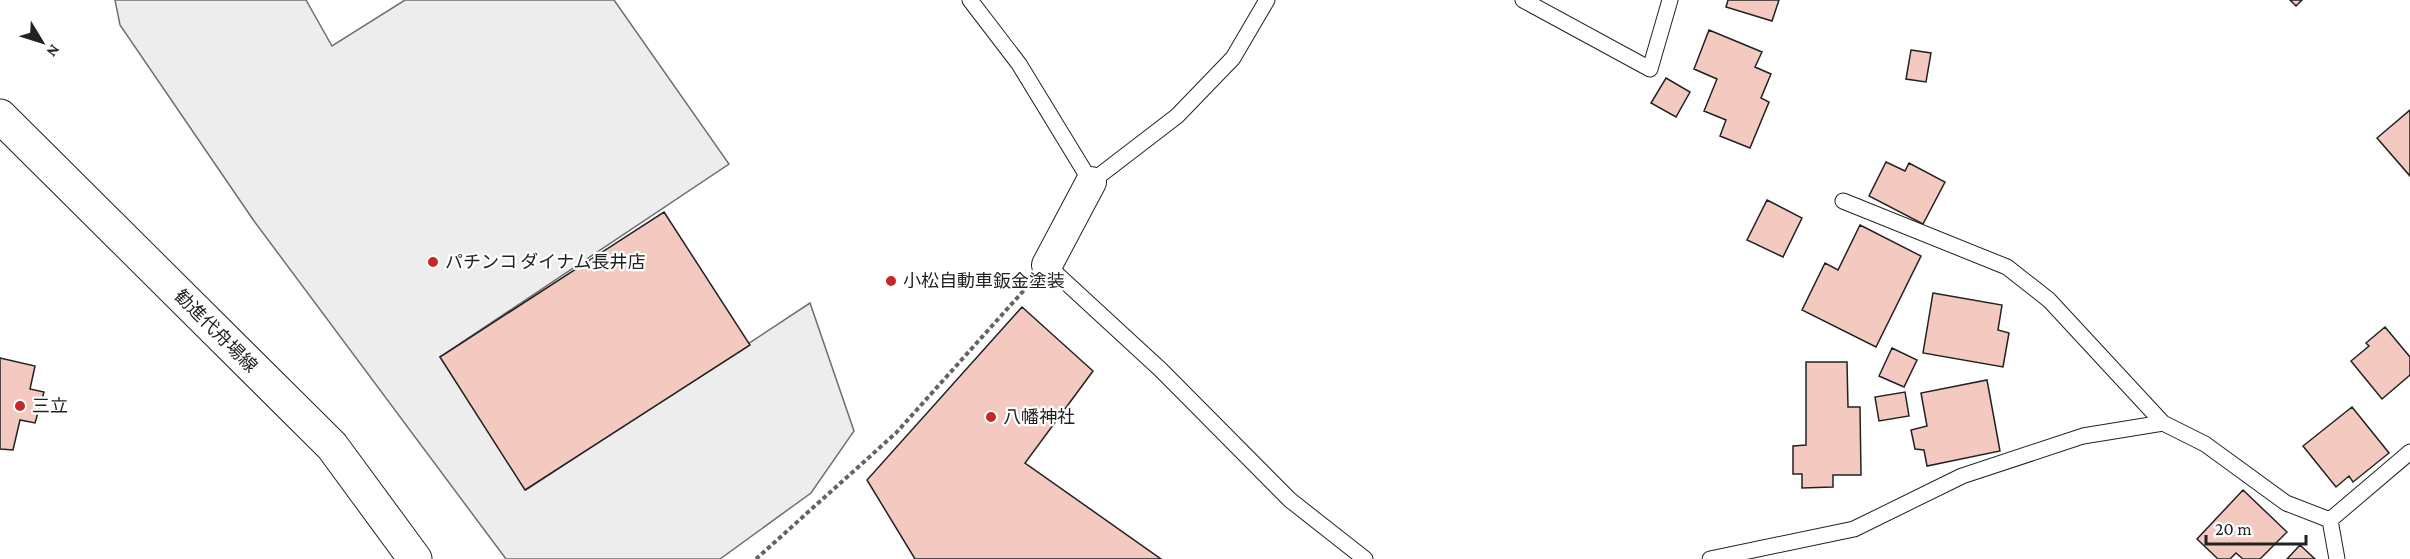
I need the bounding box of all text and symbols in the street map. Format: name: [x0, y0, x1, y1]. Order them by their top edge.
north arrow: [12, 12, 72, 72]
text: N: [43, 41, 63, 61]
place label: パチンコ ダイナム長井店: [445, 252, 645, 272]
marker: パチンコ ダイナム長井店: [426, 255, 440, 269]
place label: 小松自動車鈑金塗装: [903, 271, 1065, 291]
marker: 小松自動車鈑金塗装: [884, 274, 898, 288]
street label: 勧進代舟場線: [171, 286, 261, 376]
place label: 三立: [32, 396, 68, 416]
marker: 三立: [13, 399, 27, 413]
place label: 八幡神社: [1003, 407, 1075, 427]
marker: 八幡神社: [984, 410, 998, 424]
scale bar: [2206, 508, 2306, 546]
text: 20 m: [2215, 519, 2252, 539]

